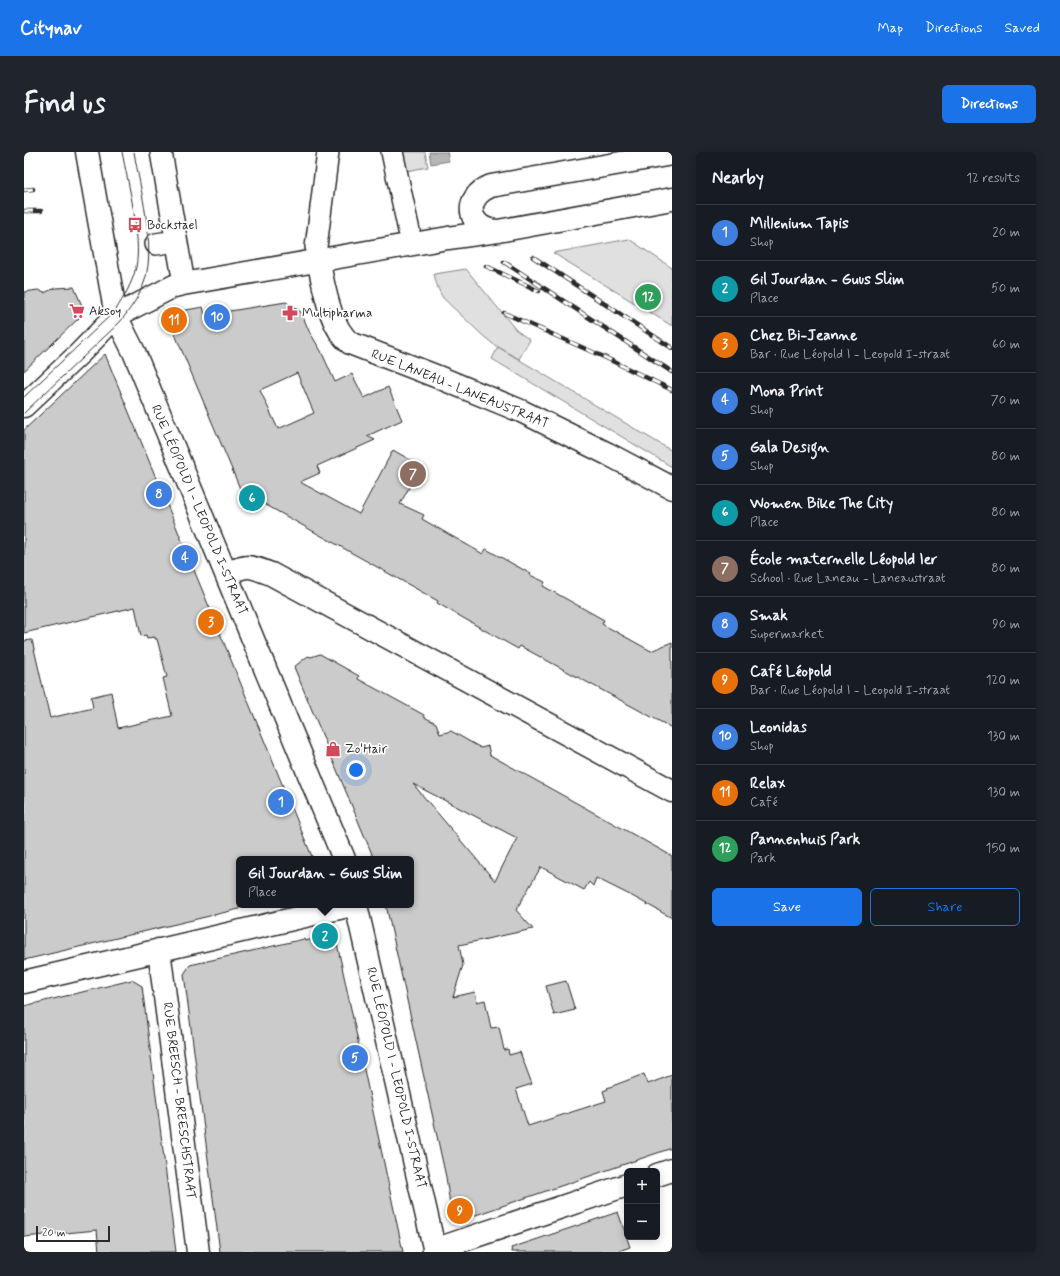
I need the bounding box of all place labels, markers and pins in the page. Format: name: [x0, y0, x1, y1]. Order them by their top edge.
bus stop icon: Bockstael: [126, 216, 144, 234]
place label: Bockstael: [147, 217, 198, 234]
pin: 12: [635, 282, 661, 312]
supermarket icon: Aksoy: [68, 302, 86, 320]
pin: 10: [204, 302, 230, 332]
place label: Aksoy: [89, 303, 121, 320]
pharmacy icon: Multipharma: [281, 304, 299, 322]
pin: 11: [161, 305, 187, 335]
place label: Multipharma: [302, 305, 372, 322]
pin: 7: [400, 459, 426, 489]
pin: 8: [146, 479, 172, 509]
pin: 6: [239, 483, 265, 513]
pin: 4: [172, 543, 198, 573]
pin: 3: [198, 607, 224, 637]
shop icon: Zo'Hair: [324, 740, 342, 758]
place label: Zo'Hair: [345, 741, 388, 758]
pin: 1: [268, 787, 294, 817]
pin: 2: [312, 921, 338, 951]
pin: 5: [342, 1043, 368, 1073]
pin: 9: [447, 1196, 473, 1226]

